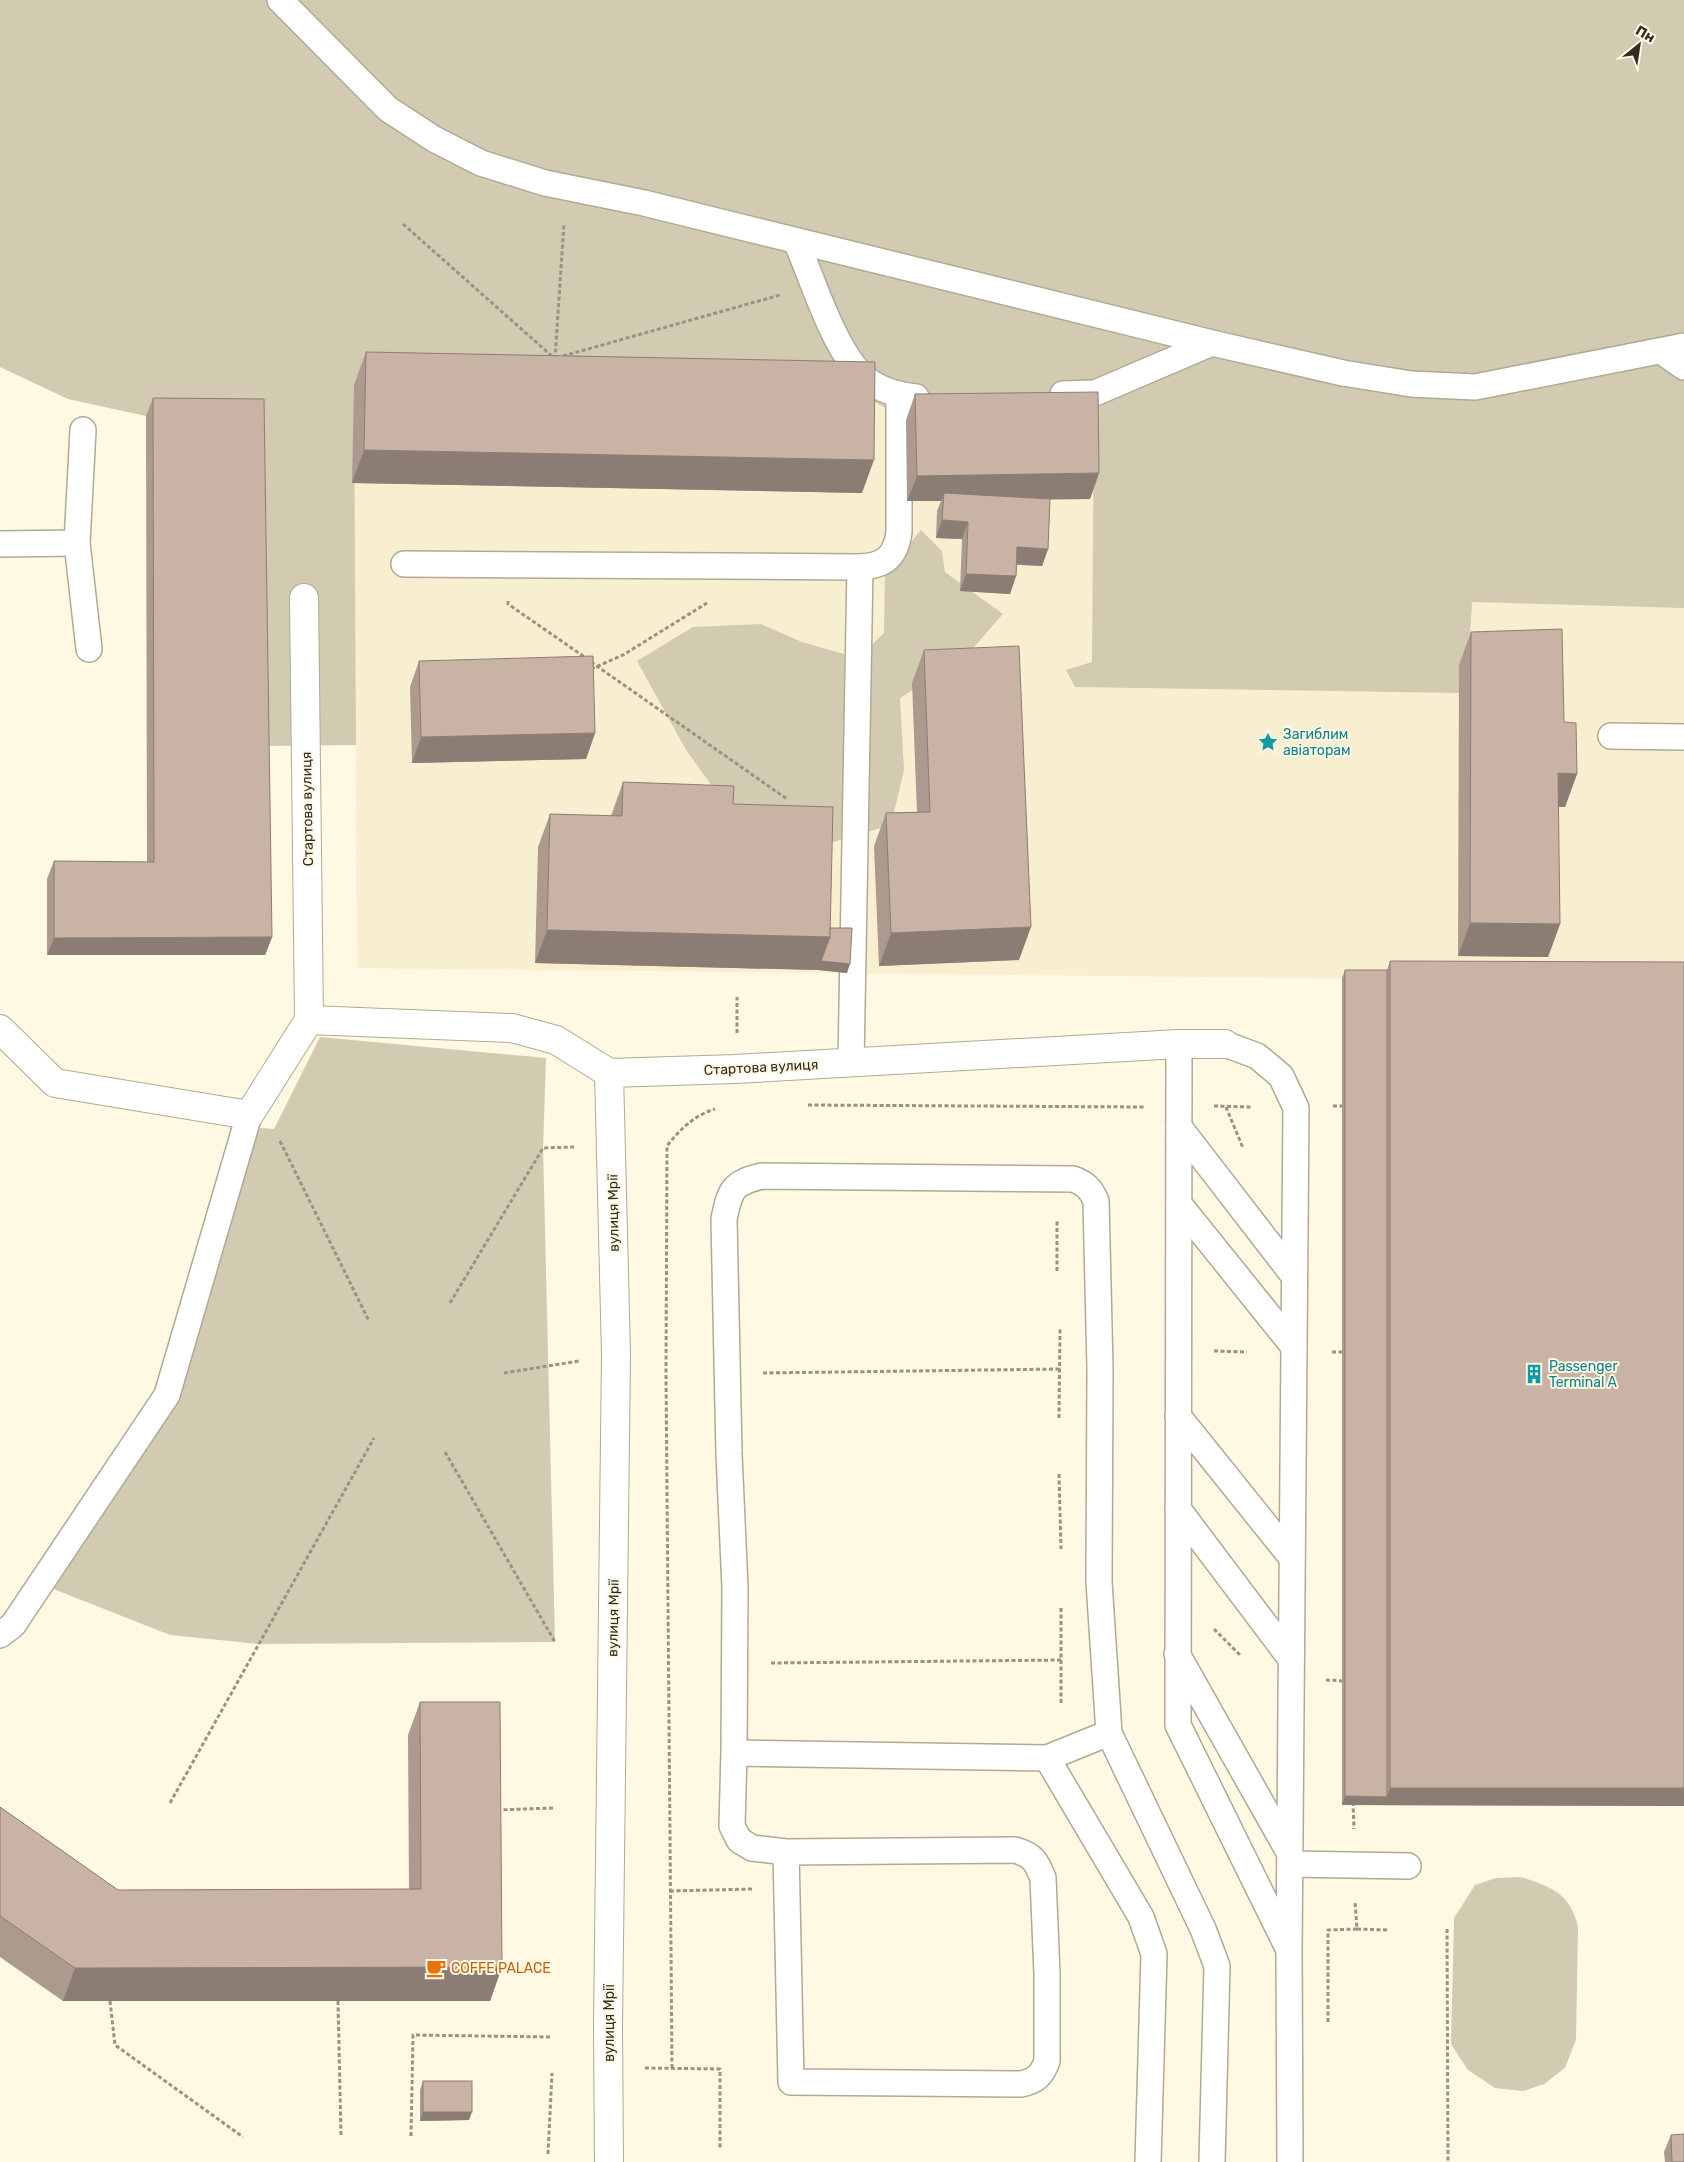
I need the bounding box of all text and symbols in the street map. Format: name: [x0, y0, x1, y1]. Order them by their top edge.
north arrow: [1614, 20, 1664, 70]
text: Пн: [1633, 22, 1658, 46]
place label: Загиблим авіаторам: [1283, 726, 1351, 759]
place icon: Загиблим авіаторам: [1257, 731, 1279, 753]
street label: Стартова вулиця: [298, 751, 317, 867]
street label: Стартова вулиця: [703, 1056, 819, 1079]
street label: вулиця Мрії: [604, 1173, 623, 1252]
place label: Passenger Terminal A: [1549, 1358, 1618, 1391]
building icon: Passenger Terminal A: [1523, 1363, 1545, 1385]
street label: вулиця Мрії: [604, 1578, 623, 1657]
cafe icon: COFFE PALACE: [425, 1957, 447, 1979]
place label: COFFE PALACE: [451, 1960, 551, 1977]
street label: вулиця Мрії: [601, 1984, 618, 2062]

